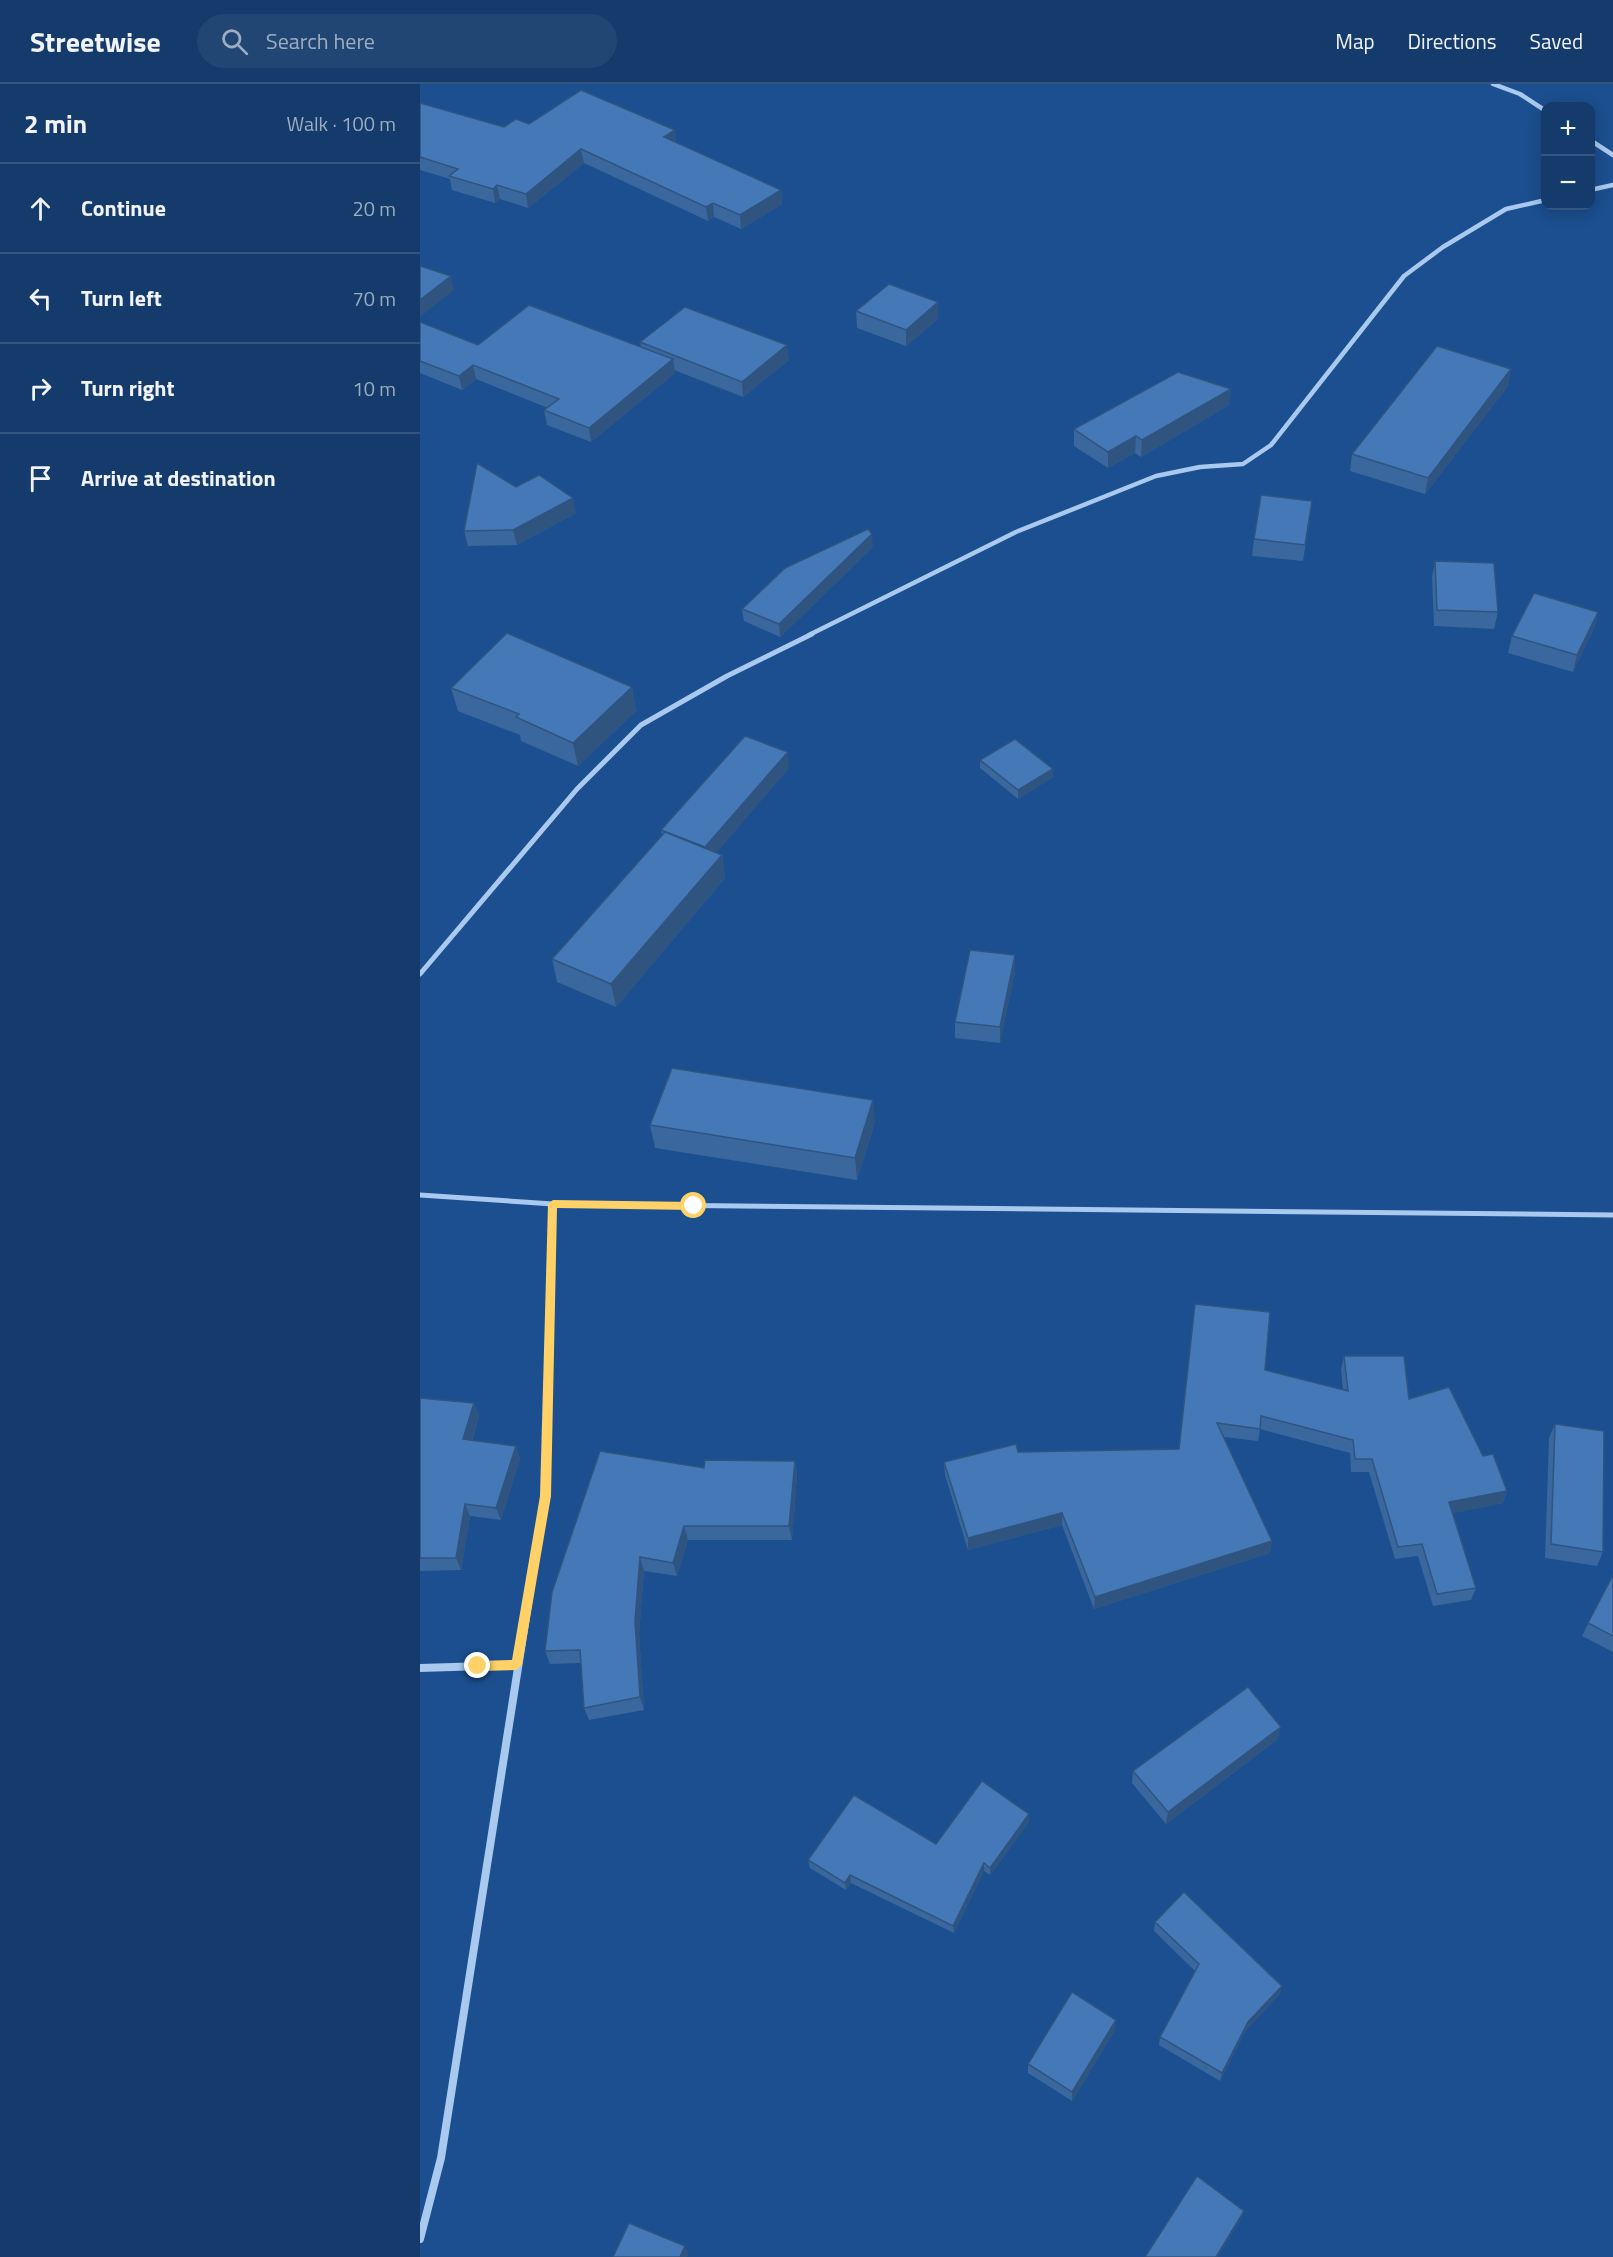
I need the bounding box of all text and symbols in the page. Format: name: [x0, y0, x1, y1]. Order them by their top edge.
search box: [197, 14, 617, 68]
text: Streetwise: [30, 20, 161, 63]
text: Search here: [266, 24, 375, 58]
icon: search: [218, 25, 251, 58]
text: Map: [1335, 25, 1375, 57]
text: Directions: [1408, 25, 1497, 57]
text: Saved: [1530, 25, 1583, 57]
map controls: [1541, 102, 1595, 210]
button: +: [1541, 102, 1595, 156]
text: 2 min: [24, 104, 87, 143]
text: Walk · 100 m: [287, 108, 396, 139]
button: −: [1541, 156, 1595, 210]
text: Continue: [81, 191, 166, 225]
icon: ahead: [24, 192, 57, 225]
text: 20 m: [352, 193, 396, 224]
text: Turn left: [81, 281, 162, 315]
icon: left: [24, 282, 57, 315]
text: 70 m: [352, 283, 396, 314]
text: Turn right: [81, 371, 175, 405]
icon: right: [24, 372, 57, 405]
text: 10 m: [352, 373, 396, 404]
text: Arrive at destination: [81, 461, 276, 495]
icon: arrive: [24, 462, 57, 495]
route start: [680, 1192, 706, 1218]
route end: [464, 1652, 490, 1678]

